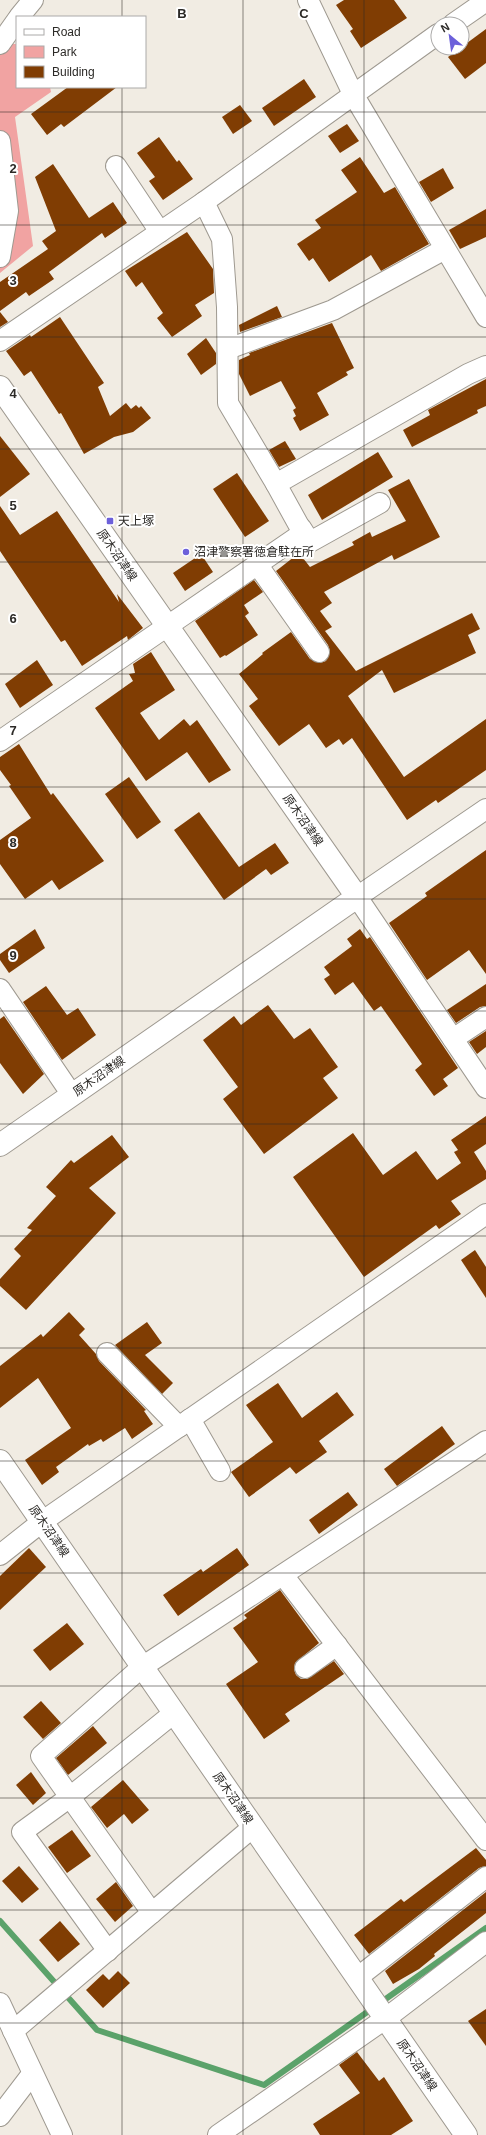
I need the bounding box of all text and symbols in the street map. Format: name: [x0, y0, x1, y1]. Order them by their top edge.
text: B: [177, 6, 187, 21]
text: C: [299, 6, 309, 21]
legend: [16, 16, 146, 88]
north arrow: [430, 16, 470, 56]
text: N: [439, 20, 452, 34]
text: Road: [52, 25, 81, 39]
text: Park: [52, 45, 78, 59]
text: Building: [52, 65, 95, 79]
text: 2: [9, 161, 17, 176]
text: 3: [9, 273, 17, 288]
text: 4: [9, 386, 17, 401]
text: 5: [9, 498, 17, 513]
place label: 天上塚: [118, 514, 154, 528]
marker: 天上塚: [105, 516, 115, 526]
street label: 原木沼津線: [94, 526, 140, 584]
place label: 沼津警察署徳倉駐在所: [194, 545, 314, 559]
marker: 沼津警察署徳倉駐在所: [181, 547, 191, 557]
text: 6: [9, 611, 17, 626]
text: 7: [9, 723, 17, 738]
street label: 原木沼津線: [280, 791, 326, 849]
text: 8: [9, 835, 17, 850]
text: 9: [9, 948, 17, 963]
street label: 原木沼津線: [70, 1053, 128, 1099]
street label: 原木沼津線: [26, 1502, 72, 1560]
street label: 原木沼津線: [210, 1769, 256, 1827]
street label: 原木沼津線: [394, 2036, 440, 2094]

